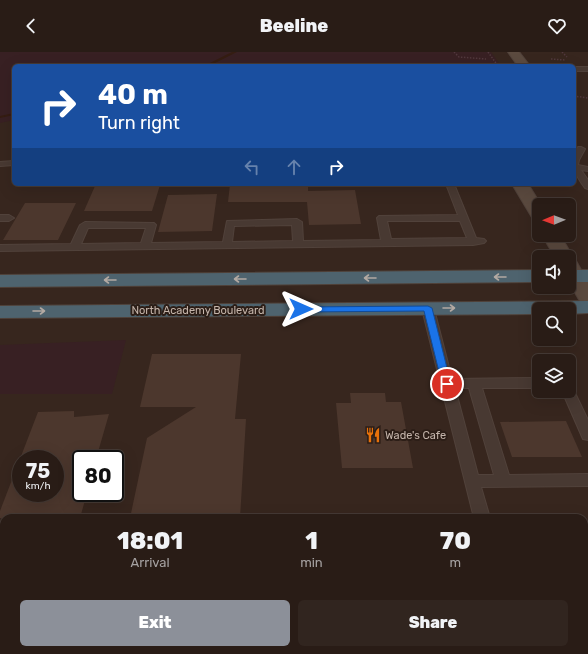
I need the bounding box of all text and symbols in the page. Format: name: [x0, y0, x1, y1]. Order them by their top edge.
icon: back: [20, 15, 42, 37]
text: Beeline: [260, 15, 328, 37]
icon: heart: [546, 15, 568, 37]
text: 40 m: [98, 78, 168, 111]
icon: right: [32, 80, 84, 132]
text: Turn right: [98, 112, 180, 134]
icon: left: [241, 156, 263, 178]
icon: ahead: [283, 156, 305, 178]
icon: right: [325, 156, 347, 178]
north arrow: [532, 198, 576, 242]
map controls: [532, 198, 576, 398]
button: sound: [532, 250, 576, 294]
one-way arrow: [494, 273, 507, 281]
one-way arrow: [364, 274, 377, 282]
one-way arrow: [234, 275, 247, 283]
one-way arrow: [104, 276, 117, 284]
position arrow: [280, 288, 322, 330]
button: search: [532, 302, 576, 346]
street label: North Academy Boulevard: [131, 304, 265, 317]
one-way arrow: [442, 304, 455, 312]
one-way arrow: [32, 307, 45, 315]
button: layers: [532, 354, 576, 398]
pin: [430, 367, 464, 401]
icon: arrive: [436, 373, 458, 395]
restaurant icon: Wade's Cafe: [364, 426, 382, 444]
place label: Wade's Cafe: [385, 429, 446, 442]
speed limit sign: 80: [72, 450, 124, 502]
text: 75: [26, 459, 50, 483]
text: km/h: [26, 480, 50, 492]
text: 18:01: [117, 527, 183, 555]
text: 1: [305, 527, 318, 555]
text: 70: [440, 527, 471, 555]
text: Arrival: [131, 555, 170, 570]
text: min: [300, 555, 323, 570]
text: m: [450, 555, 461, 570]
button: Exit: [20, 600, 290, 646]
button: Share: [298, 600, 568, 646]

